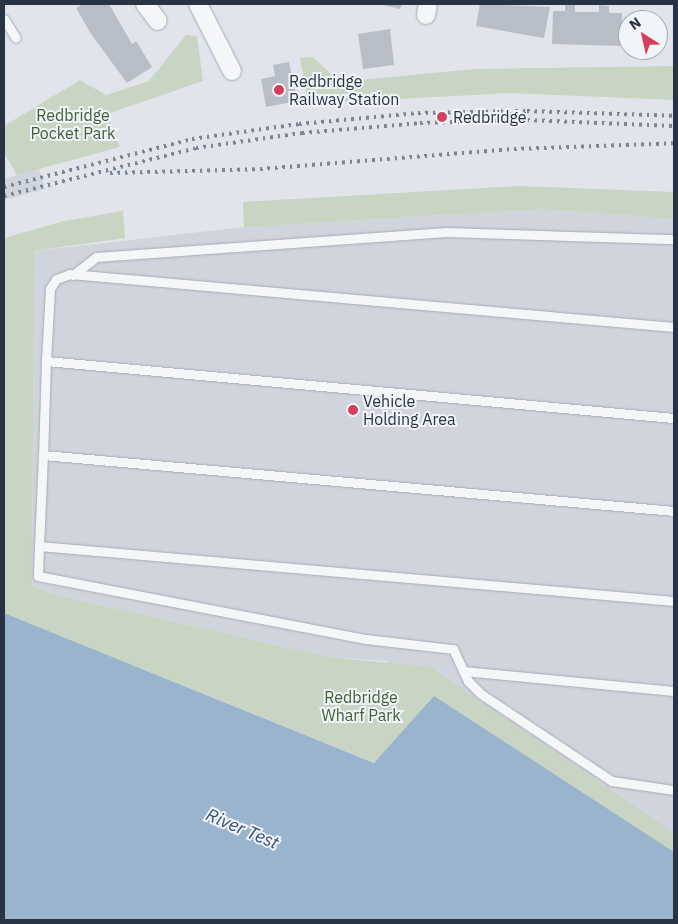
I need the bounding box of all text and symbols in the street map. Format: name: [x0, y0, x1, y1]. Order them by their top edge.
north arrow: [618, 10, 668, 60]
text: N: [626, 13, 644, 34]
place label: Redbridge Railway Station: [289, 71, 399, 109]
marker: Redbridge Railway Station: [273, 84, 285, 96]
park label: Redbridge Pocket Park: [30, 105, 116, 143]
place label: Redbridge: [453, 107, 527, 127]
marker: Redbridge: [435, 110, 449, 124]
place label: Vehicle Holding Area: [363, 391, 456, 429]
marker: Vehicle Holding Area: [347, 404, 359, 416]
park label: Redbridge Wharf Park: [321, 687, 401, 725]
water label: River Test: [203, 804, 281, 854]

